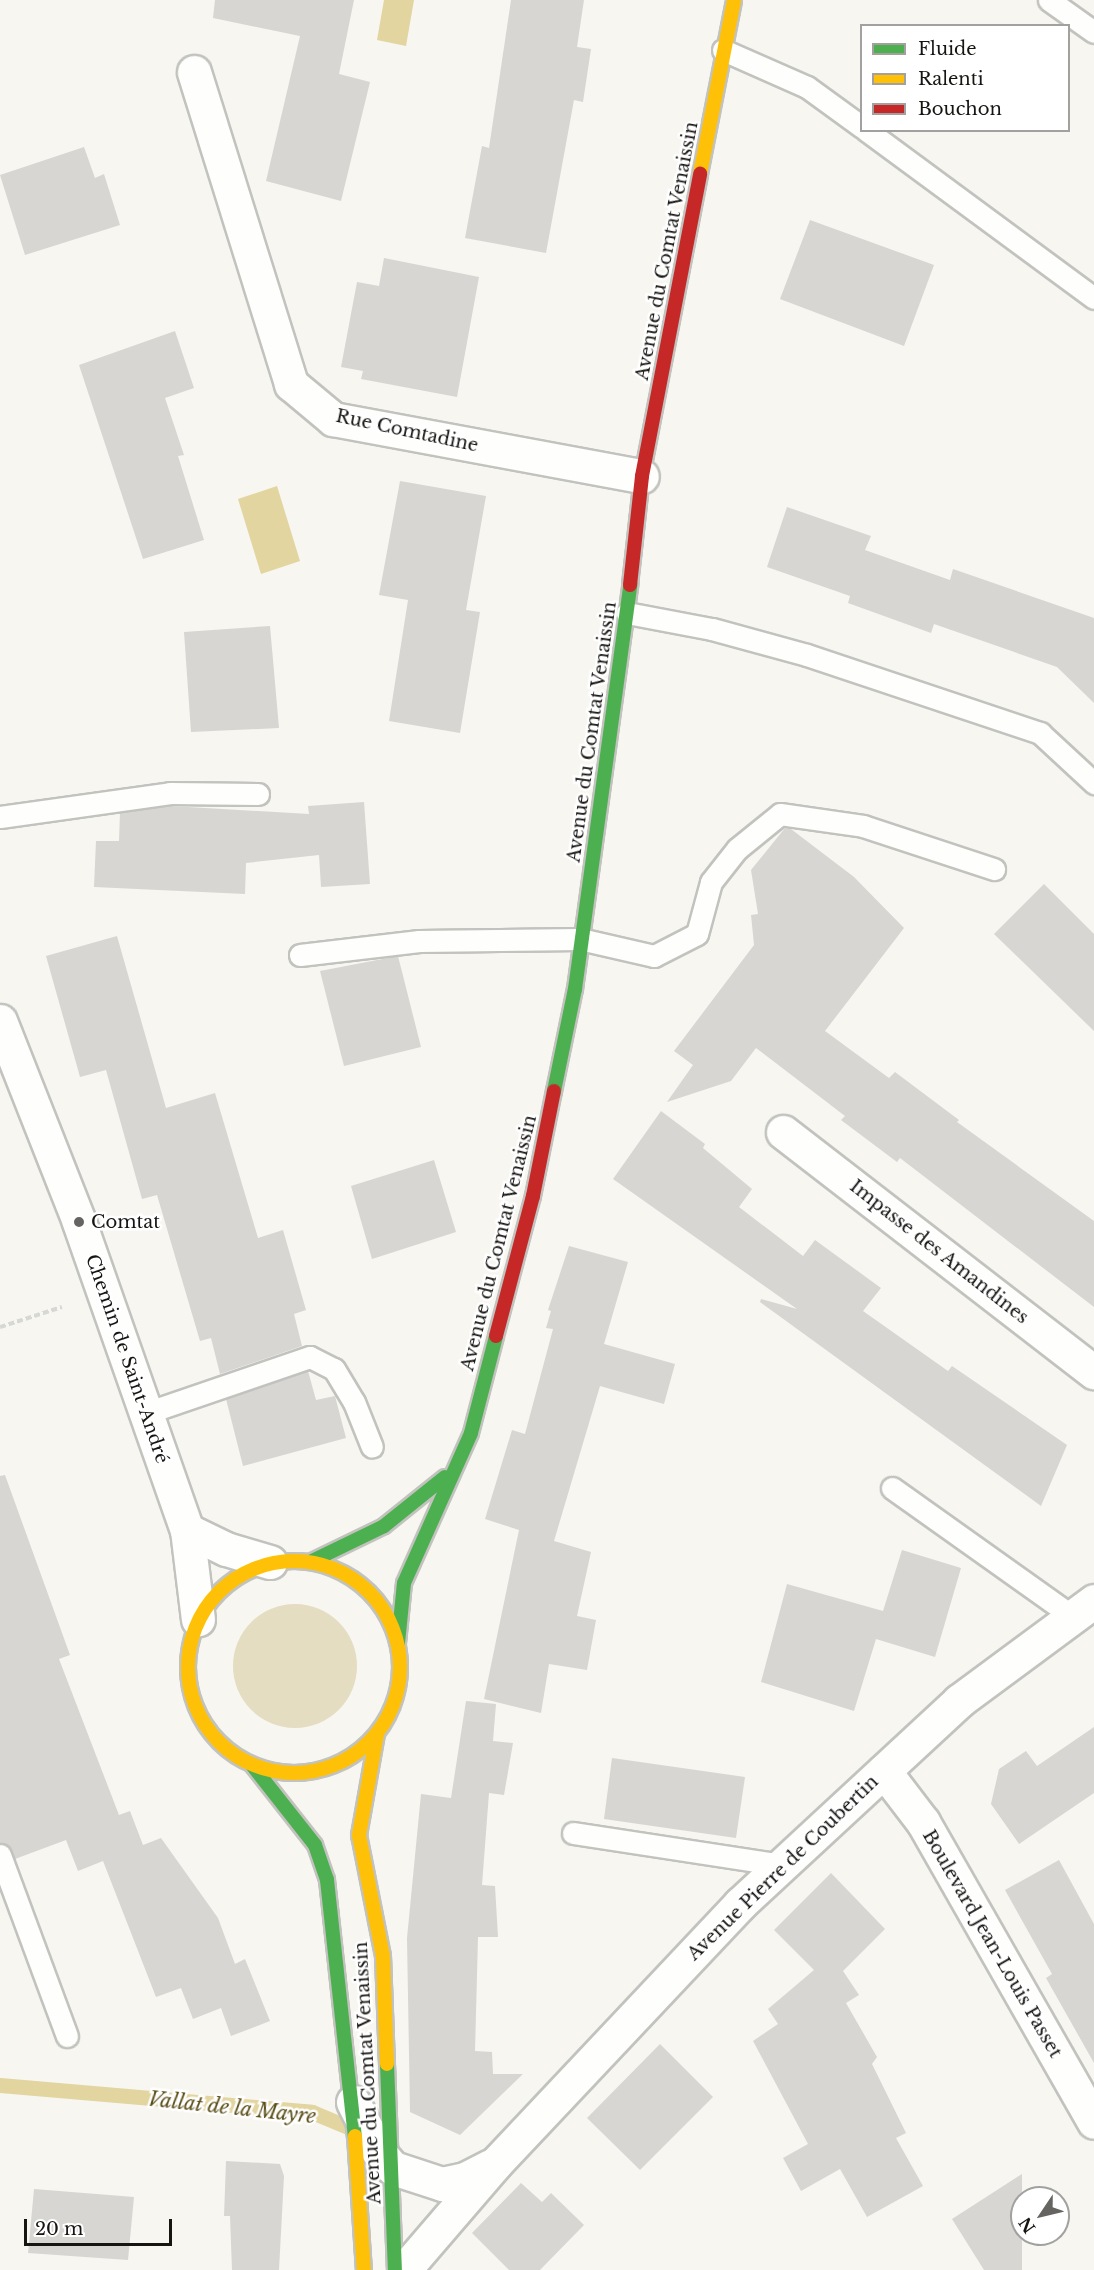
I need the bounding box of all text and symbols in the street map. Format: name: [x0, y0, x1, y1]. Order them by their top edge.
legend: [860, 24, 1070, 132]
text: Fluide: [918, 38, 977, 60]
text: Ralenti: [918, 68, 984, 90]
text: Bouchon: [918, 98, 1002, 120]
street label: Avenue du Comtat Venaissin: [631, 120, 703, 382]
street label: Rue Comtadine: [334, 405, 480, 457]
street label: Avenue du Comtat Venaissin: [563, 600, 621, 864]
street label: Avenue du Comtat Venaissin: [457, 1112, 541, 1374]
street label: Impasse des Amandines: [845, 1175, 1033, 1329]
place label: Comtat: [91, 1211, 160, 1233]
marker: Comtat: [72, 1215, 86, 1229]
street label: Chemin de Saint-André: [81, 1252, 173, 1466]
street label: Avenue Pierre de Coubertin: [683, 1771, 883, 1965]
street label: Boulevard Jean-Louis Passet: [918, 1826, 1066, 2062]
street label: Avenue du Comtat Venaissin: [350, 1941, 386, 2205]
water label: Vallat de la Mayre: [147, 2087, 317, 2129]
north arrow: [1010, 2186, 1070, 2246]
scale bar: [27, 2207, 176, 2245]
text: N: [1014, 2213, 1039, 2237]
text: 20 m: [35, 2218, 83, 2240]

